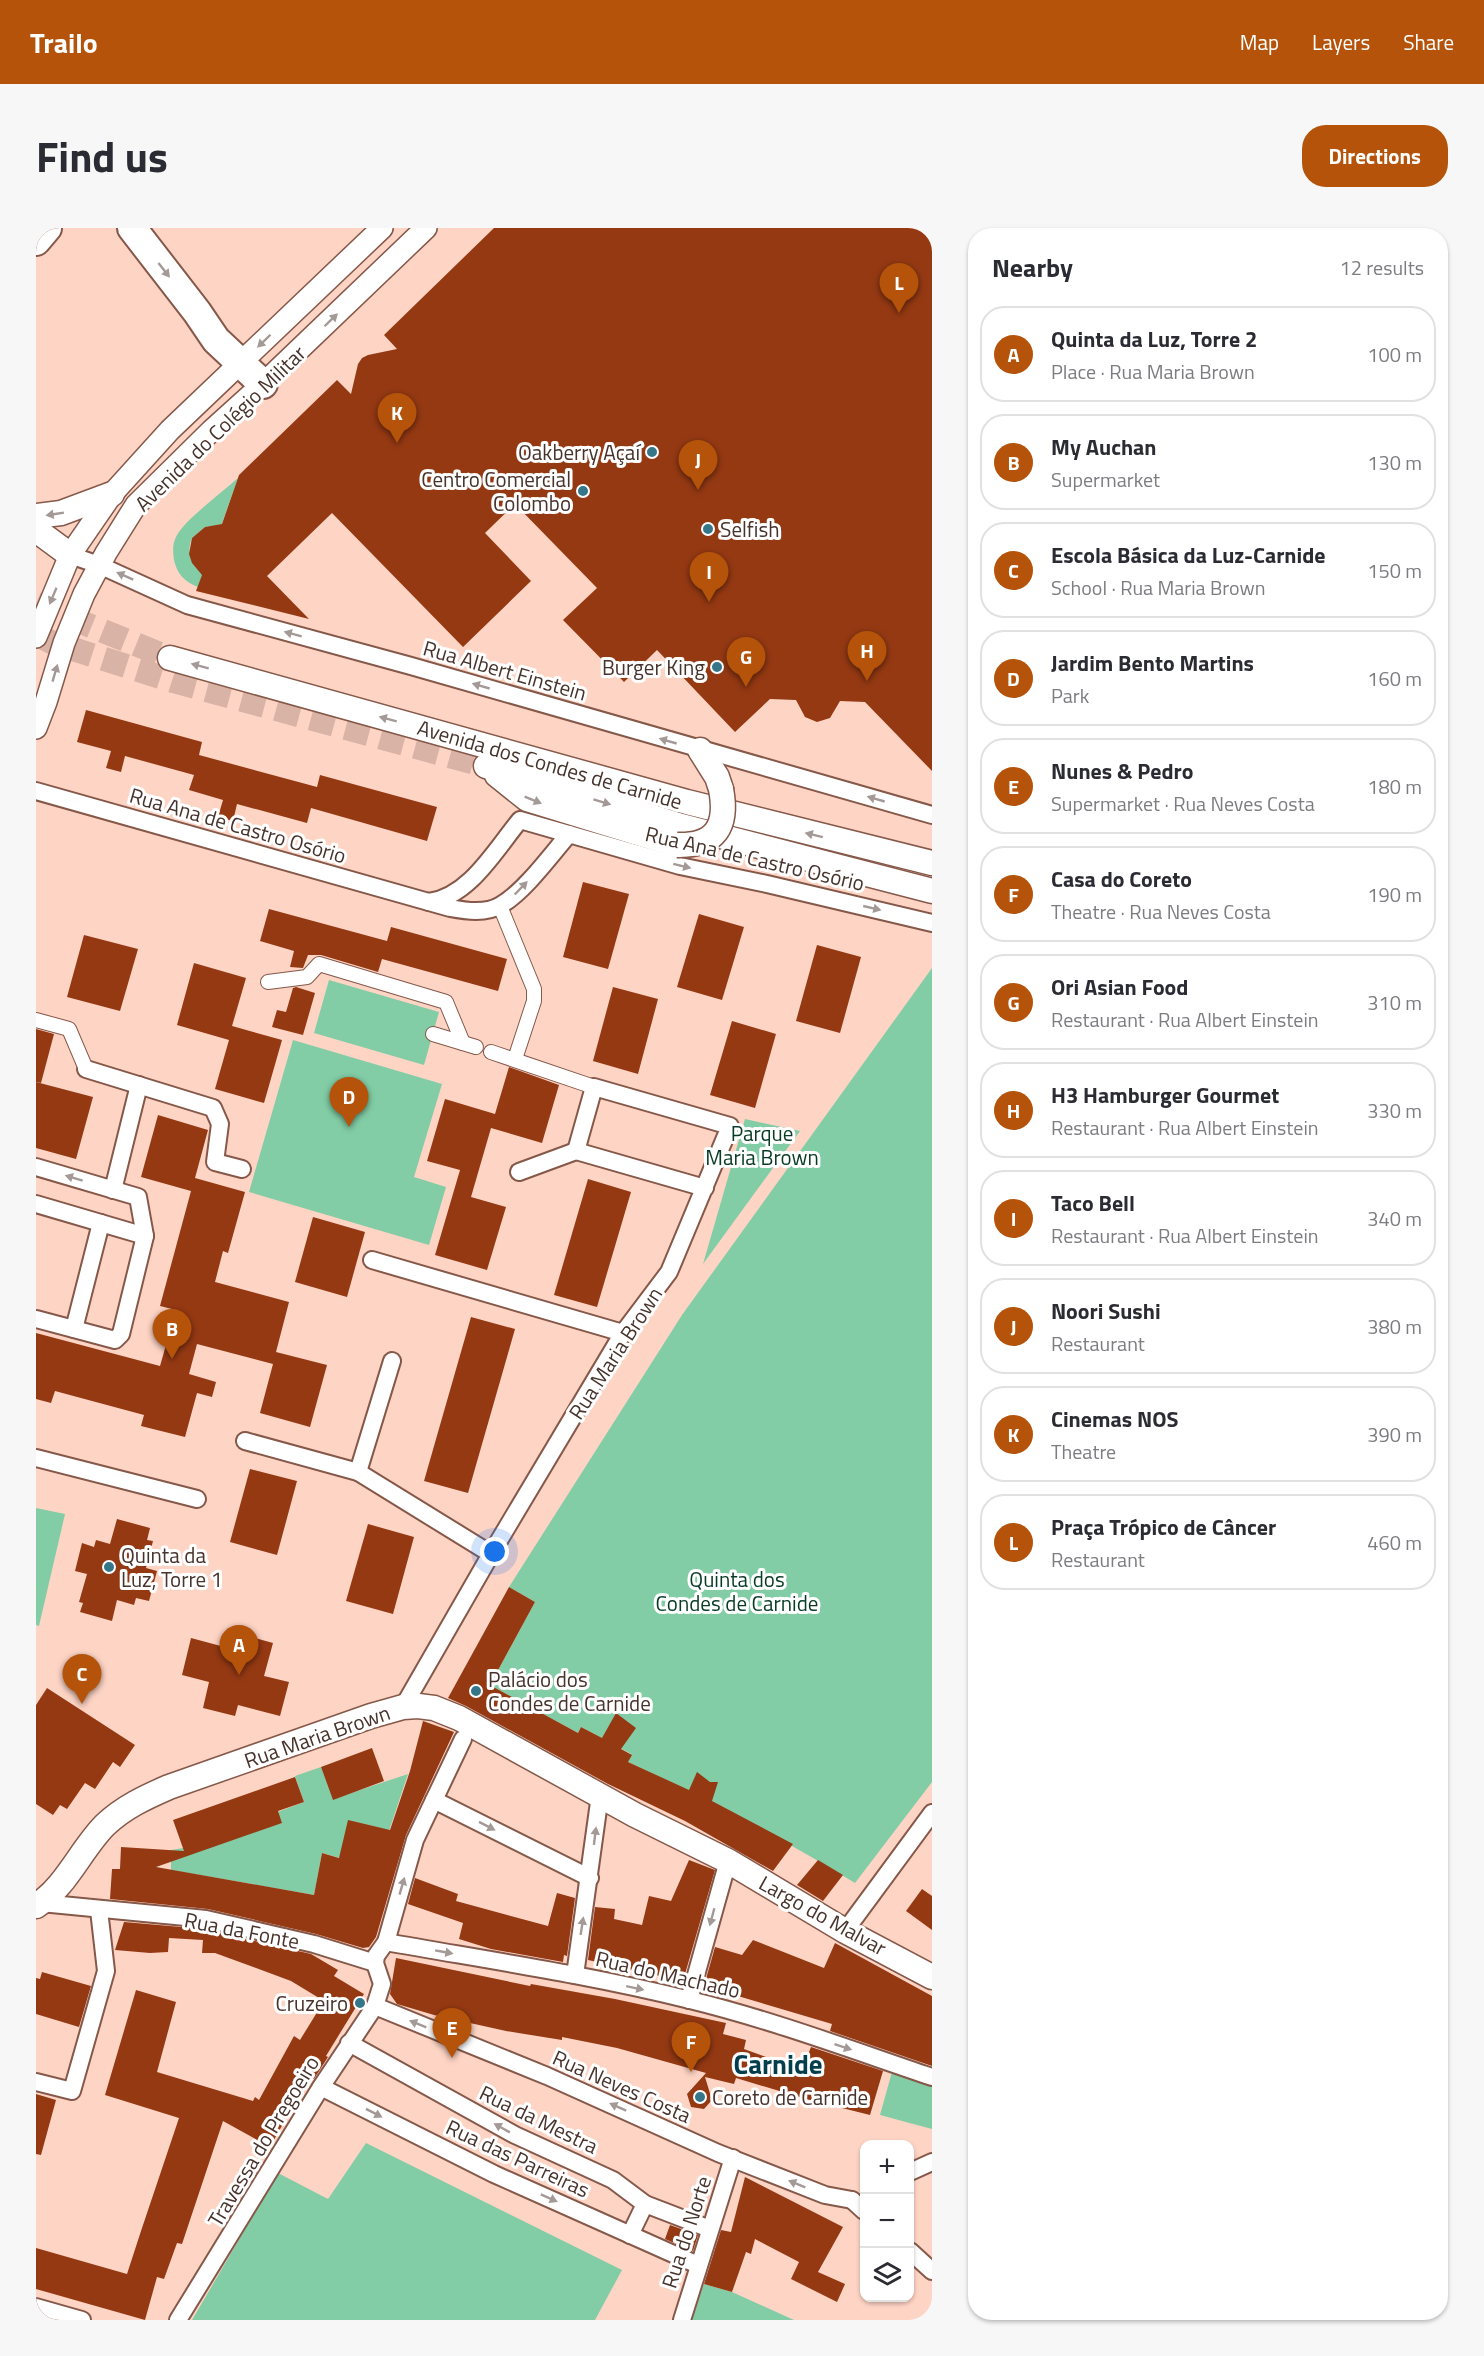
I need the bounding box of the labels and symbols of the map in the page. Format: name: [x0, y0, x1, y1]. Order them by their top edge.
one-way arrow: [158, 262, 171, 278]
pin: L: [880, 264, 918, 313]
one-way arrow: [323, 313, 338, 327]
one-way arrow: [256, 334, 271, 348]
street label: Avenida do Colégio Militar: [127, 338, 313, 518]
pin: K: [378, 394, 416, 443]
place label: Oakberry Açaí: [518, 436, 641, 468]
pin: J: [678, 440, 718, 490]
marker: Oakberry Açaí: [645, 445, 659, 459]
place label: Centro Comercial Colombo: [421, 463, 571, 519]
marker: Centro Comercial Colombo: [576, 484, 590, 498]
one-way arrow: [45, 509, 64, 518]
place label: Selfish: [720, 513, 779, 545]
marker: Selfish: [701, 522, 715, 536]
pin: I: [690, 552, 728, 602]
one-way arrow: [115, 571, 133, 581]
one-way arrow: [47, 587, 57, 605]
one-way arrow: [284, 629, 302, 638]
street label: Rua Albert Einstein: [420, 631, 590, 709]
pin: H: [848, 632, 886, 681]
pin: G: [726, 638, 766, 687]
place label: Burger King: [602, 651, 705, 683]
marker: Burger King: [710, 660, 724, 674]
one-way arrow: [190, 661, 209, 671]
one-way arrow: [51, 663, 60, 681]
one-way arrow: [471, 681, 489, 690]
street label: Avenida dos Condes de Carnide: [414, 711, 686, 817]
one-way arrow: [378, 713, 397, 723]
one-way arrow: [659, 736, 677, 745]
street label: Rua Ana de Castro Osório: [126, 779, 350, 871]
one-way arrow: [867, 794, 885, 803]
one-way arrow: [524, 795, 542, 805]
one-way arrow: [593, 798, 611, 807]
street label: Rua Ana de Castro Osório: [642, 817, 868, 899]
one-way arrow: [805, 829, 823, 839]
one-way arrow: [673, 862, 691, 872]
one-way arrow: [513, 881, 527, 895]
one-way arrow: [863, 904, 881, 914]
pin: D: [330, 1078, 368, 1127]
park label: Parque Maria Brown: [705, 1117, 819, 1173]
one-way arrow: [65, 1173, 83, 1182]
street label: Rua Maria Brown: [560, 1280, 670, 1426]
pin: B: [152, 1310, 192, 1359]
your location: [480, 1537, 509, 1566]
place label: Quinta da Luz, Torre 1: [121, 1539, 223, 1595]
marker: Quinta da Luz, Torre 1: [102, 1560, 116, 1574]
park label: Quinta dos Condes de Carnide: [656, 1563, 818, 1619]
pin: A: [220, 1626, 258, 1675]
pin: C: [62, 1654, 102, 1704]
place label: Palácio dos Condes de Carnide: [488, 1663, 651, 1719]
marker: Palácio dos Condes de Carnide: [469, 1684, 483, 1698]
street label: Rua Maria Brown: [240, 1696, 394, 1776]
one-way arrow: [478, 1821, 495, 1831]
one-way arrow: [591, 1826, 600, 1845]
street label: Largo do Malvar: [753, 1867, 893, 1963]
one-way arrow: [398, 1877, 407, 1895]
street label: Rua da Fonte: [182, 1903, 302, 1957]
one-way arrow: [707, 1909, 716, 1927]
one-way arrow: [578, 1917, 587, 1936]
street label: Rua do Machado: [593, 1942, 743, 2006]
one-way arrow: [434, 1948, 453, 1957]
one-way arrow: [626, 1984, 645, 1993]
place label: Cruzeiro: [275, 1987, 348, 2019]
marker: Cruzeiro: [353, 1996, 367, 2010]
pin: E: [432, 2008, 472, 2058]
one-way arrow: [409, 2019, 427, 2029]
pin: F: [672, 2022, 710, 2072]
street label: Rua Neves Costa: [548, 2041, 697, 2131]
district label: Carnide: [734, 2043, 823, 2084]
one-way arrow: [834, 2043, 852, 2053]
street label: Travessa do Pregoeiro: [199, 2049, 327, 2233]
street label: Rua da Mestra: [474, 2076, 604, 2162]
place label: Coreto de Carnide: [712, 2081, 868, 2113]
marker: Coreto de Carnide: [693, 2090, 707, 2104]
one-way arrow: [608, 2102, 626, 2112]
one-way arrow: [365, 2108, 382, 2118]
street label: Rua das Parreiras: [441, 2111, 595, 2205]
one-way arrow: [493, 2123, 510, 2133]
street label: Rua do Norte: [653, 2172, 719, 2292]
one-way arrow: [787, 2179, 805, 2189]
one-way arrow: [540, 2194, 558, 2204]

